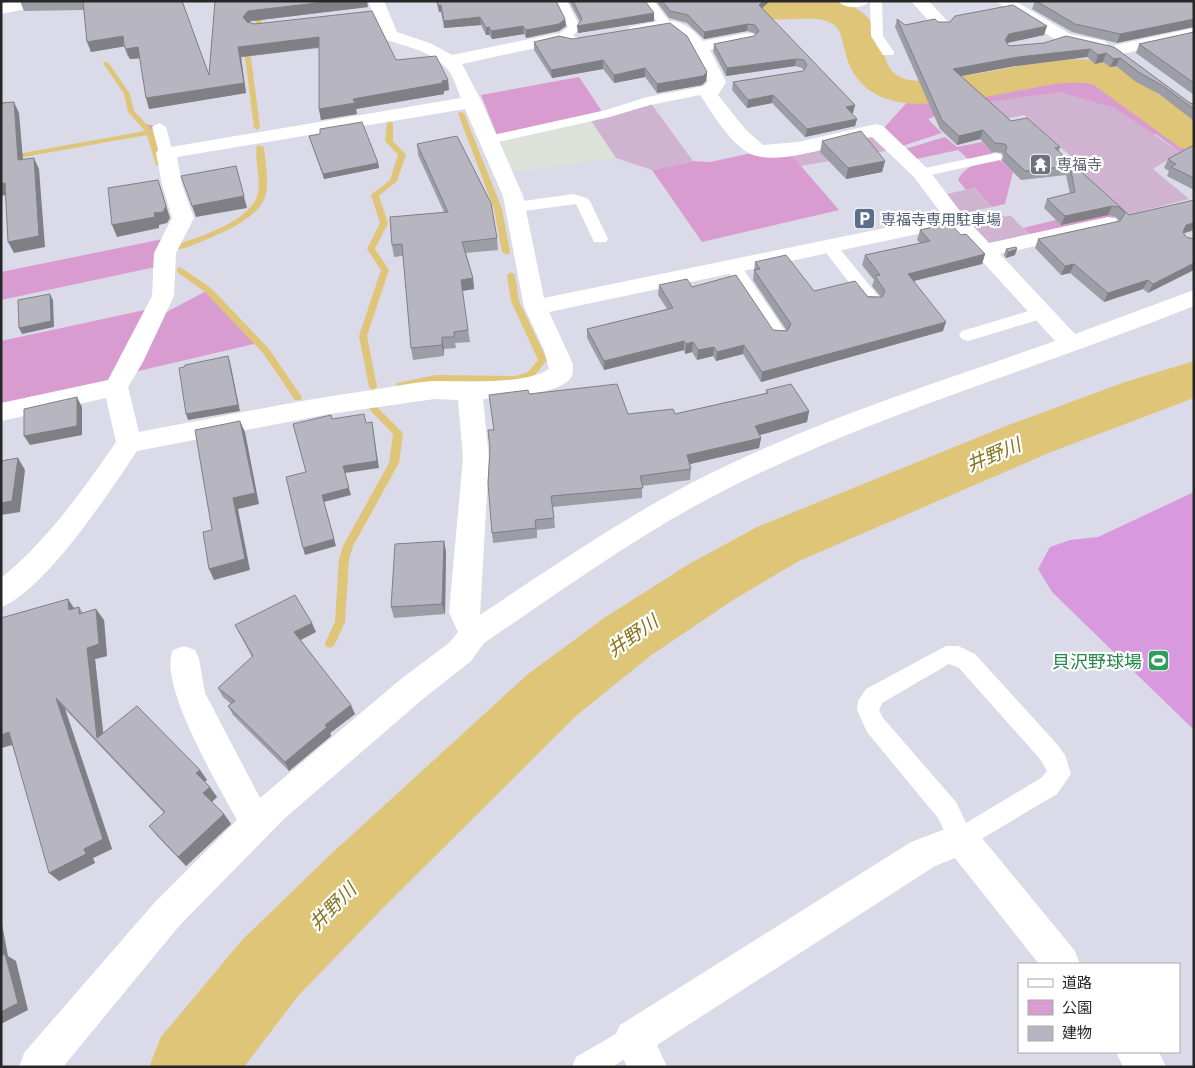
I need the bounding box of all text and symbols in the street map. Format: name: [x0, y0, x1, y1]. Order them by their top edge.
temple icon: 専福寺: [1029, 152, 1053, 176]
place label: 専福寺: [1057, 155, 1102, 173]
parking icon: 専福寺専用駐車場: [853, 207, 877, 231]
place label: 専福寺専用駐車場: [881, 210, 1001, 228]
water label: 井野川: [962, 431, 1026, 476]
water label: 井野川: [602, 608, 664, 661]
sports icon: 貝沢野球場: [1146, 649, 1170, 673]
place label: 貝沢野球場: [1052, 650, 1142, 672]
water label: 井野川: [304, 876, 362, 934]
legend: [1018, 963, 1180, 1053]
text: 道路: [1062, 973, 1092, 991]
text: 公園: [1062, 998, 1092, 1016]
text: 建物: [1062, 1023, 1092, 1041]

